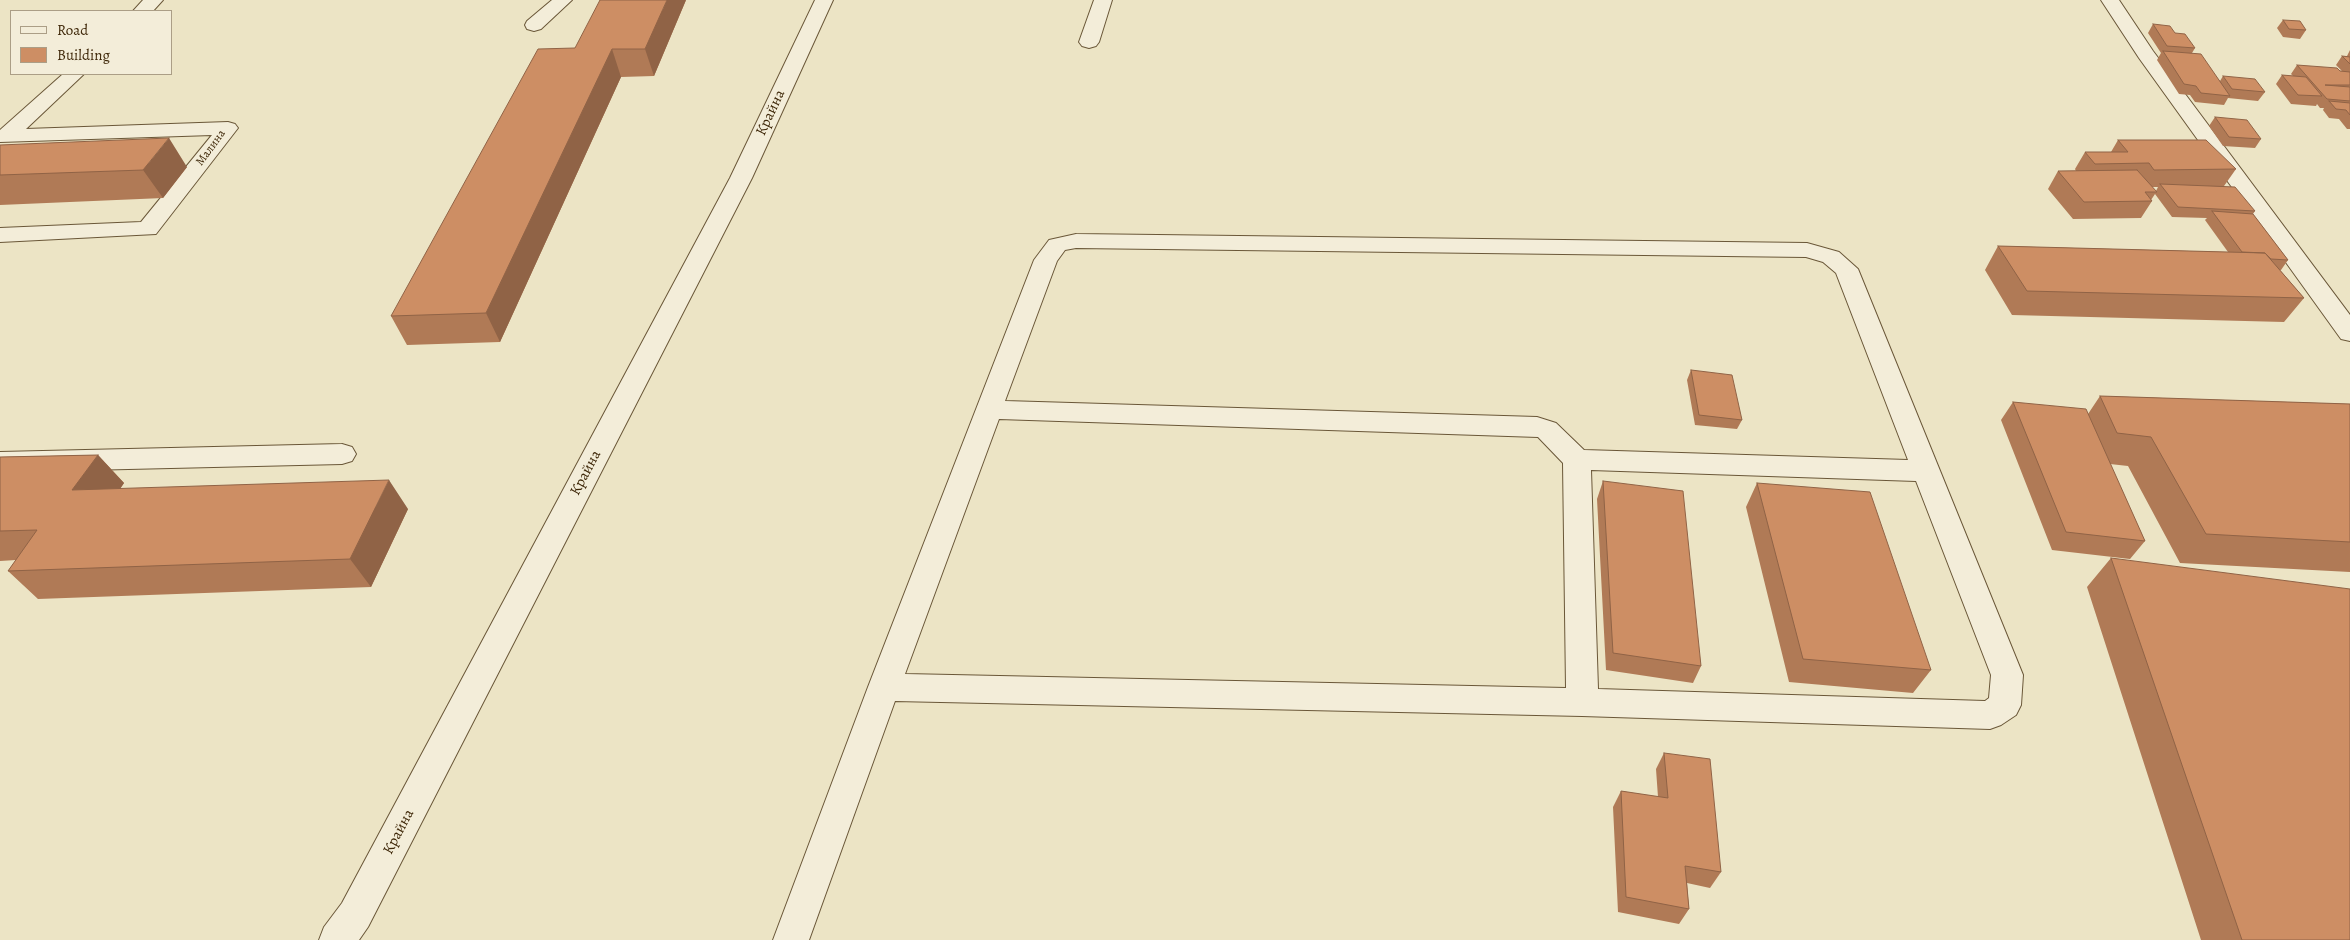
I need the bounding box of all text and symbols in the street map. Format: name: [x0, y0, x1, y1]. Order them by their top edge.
legend: [10, 10, 172, 75]
text: Road: [57, 20, 88, 40]
text: Building: [57, 45, 110, 65]
street label: Крайна: [753, 87, 789, 139]
street label: Малина: [193, 127, 229, 169]
street label: Крайна: [567, 447, 605, 499]
street label: Крайна: [380, 806, 418, 858]

